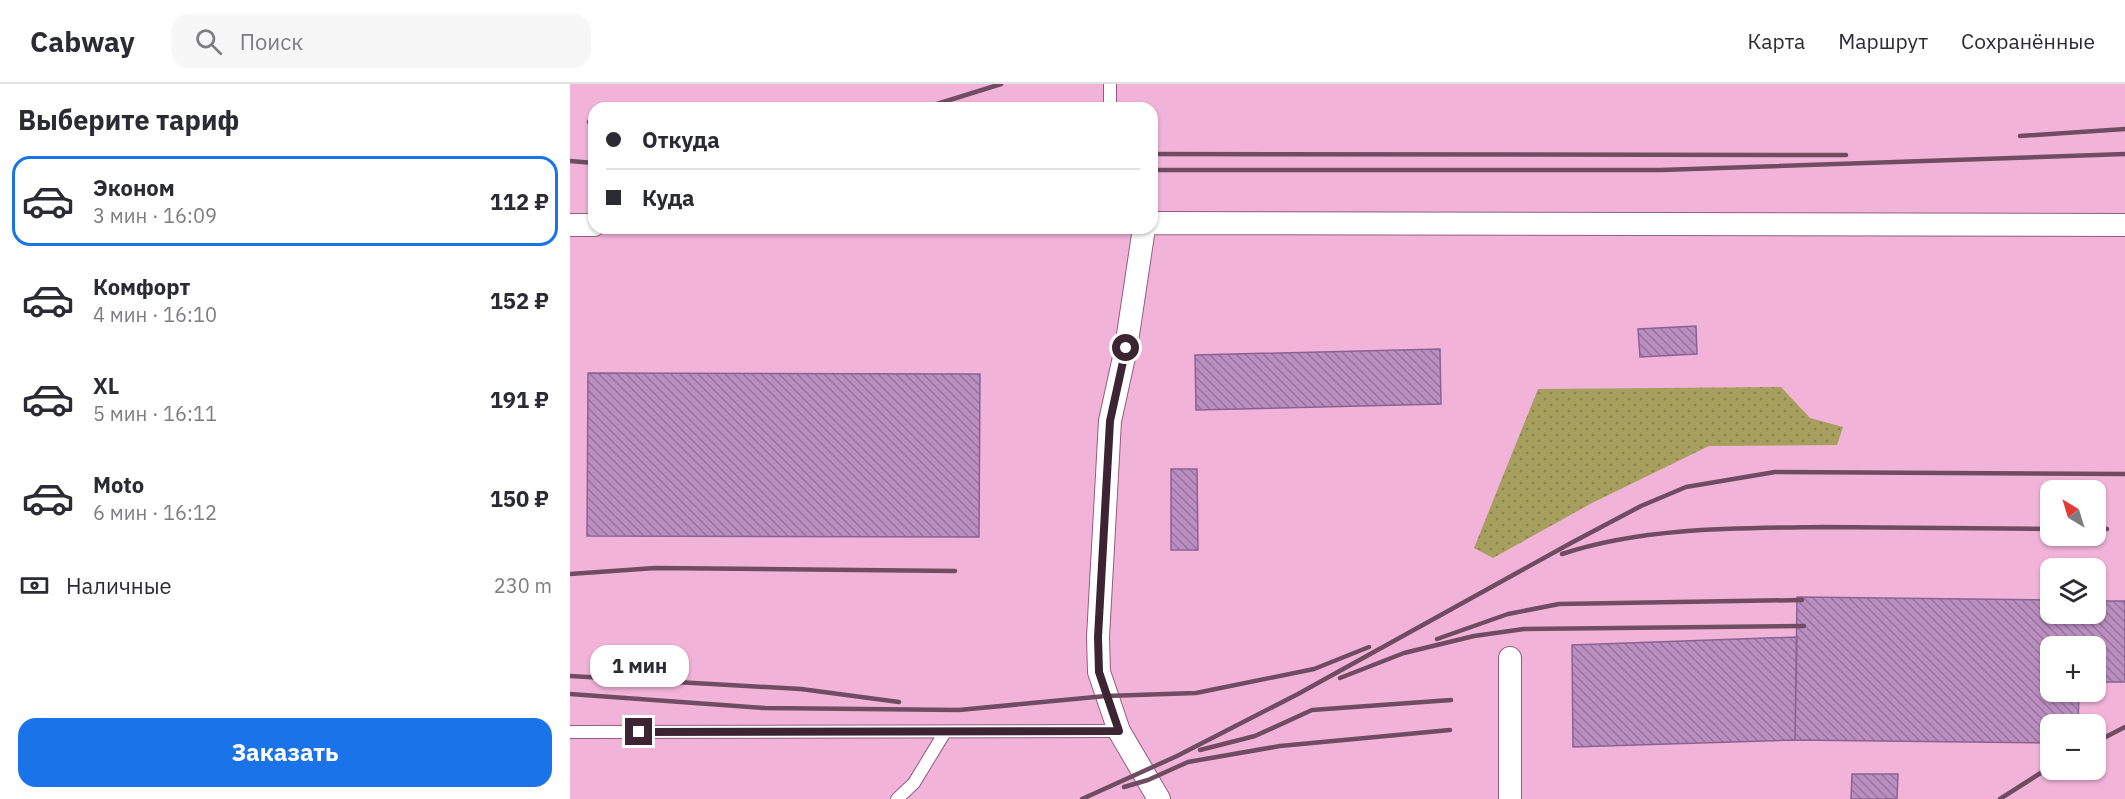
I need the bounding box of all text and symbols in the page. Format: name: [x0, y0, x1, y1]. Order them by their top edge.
search box: [171, 14, 591, 68]
text: Cabway: [30, 23, 135, 60]
icon: search: [192, 25, 225, 58]
text: Поиск: [240, 27, 303, 56]
text: Карта: [1747, 27, 1805, 55]
text: Маршрут: [1838, 27, 1928, 55]
text: Сохранённые: [1961, 27, 2095, 55]
text: Выберите тариф: [18, 102, 239, 137]
text: Откуда: [642, 125, 720, 154]
text: Эконом: [93, 173, 175, 202]
icon: car: [21, 174, 75, 228]
text: Куда: [642, 183, 695, 212]
text: 112 ₽: [490, 187, 549, 216]
text: 3 мин · 16:09: [93, 202, 217, 229]
text: Комфорт: [93, 272, 190, 301]
icon: car: [21, 273, 75, 327]
text: 152 ₽: [490, 286, 549, 315]
text: 4 мин · 16:10: [93, 301, 217, 328]
route start: [1112, 334, 1139, 361]
text: XL: [93, 371, 119, 400]
icon: car: [21, 372, 75, 426]
text: 191 ₽: [490, 385, 549, 414]
text: 5 мин · 16:11: [93, 400, 217, 427]
text: Moto: [93, 470, 144, 499]
icon: car: [21, 471, 75, 525]
north arrow: [2040, 480, 2106, 546]
map controls: [2040, 480, 2106, 780]
text: 150 ₽: [490, 484, 549, 513]
text: 6 мин · 16:12: [93, 499, 217, 526]
button: layers: [2040, 558, 2106, 624]
icon: cash: [18, 569, 51, 602]
text: Наличные: [66, 571, 172, 600]
text: 230 m: [494, 572, 552, 599]
button: +: [2040, 636, 2106, 702]
callout: 1 мин: [590, 645, 688, 687]
text: 1 мин: [612, 652, 667, 679]
button: −: [2040, 714, 2106, 780]
button: Заказать: [18, 718, 552, 787]
route end: [625, 718, 652, 745]

